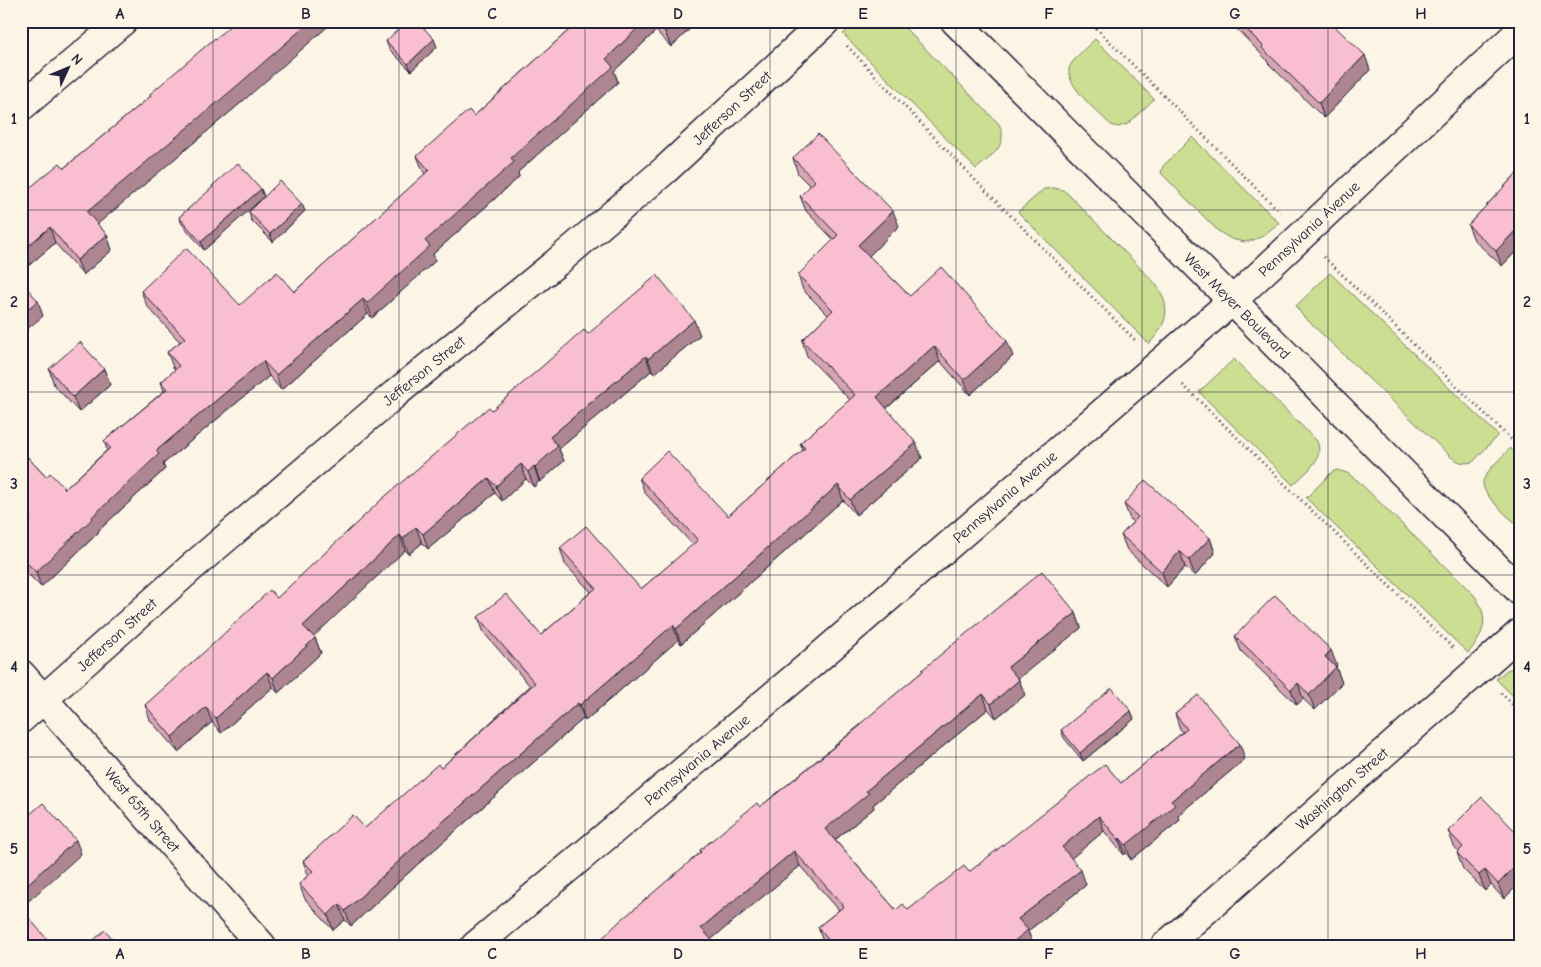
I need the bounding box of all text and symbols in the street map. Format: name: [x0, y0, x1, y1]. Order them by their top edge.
text: A: [116, 5, 125, 23]
text: B: [301, 5, 311, 23]
text: C: [487, 5, 497, 23]
text: D: [673, 5, 683, 23]
text: E: [858, 5, 868, 23]
text: F: [1044, 5, 1054, 23]
text: G: [1229, 5, 1241, 23]
text: H: [1415, 5, 1427, 23]
north arrow: [42, 42, 92, 92]
text: N: [68, 50, 86, 69]
street label: Jefferson Street: [689, 67, 776, 149]
text: 1: [11, 110, 17, 128]
text: 1: [1524, 110, 1530, 128]
street label: Pennsylvania Avenue: [1255, 177, 1364, 281]
street label: West Meyer Boulevard: [1180, 249, 1294, 363]
text: 2: [10, 293, 18, 311]
text: 2: [1523, 293, 1531, 311]
street label: Jefferson Street: [379, 332, 469, 410]
street label: Pennsylvania Avenue: [949, 447, 1061, 547]
text: 3: [10, 475, 18, 493]
text: 3: [1523, 475, 1531, 493]
street label: Jefferson Street: [73, 594, 161, 675]
text: 4: [10, 658, 18, 676]
text: 4: [1523, 658, 1531, 676]
street label: Pennsylvania Avenue: [641, 710, 754, 809]
street label: Washington Street: [1292, 744, 1392, 834]
street label: West 65th Street: [100, 764, 184, 857]
text: 5: [10, 840, 18, 858]
text: 5: [1523, 840, 1531, 858]
text: A: [116, 945, 125, 963]
text: B: [301, 945, 311, 963]
text: C: [487, 945, 497, 963]
text: D: [673, 945, 683, 963]
text: E: [858, 945, 868, 963]
text: F: [1044, 945, 1054, 963]
text: G: [1229, 945, 1241, 963]
text: H: [1415, 945, 1427, 963]

